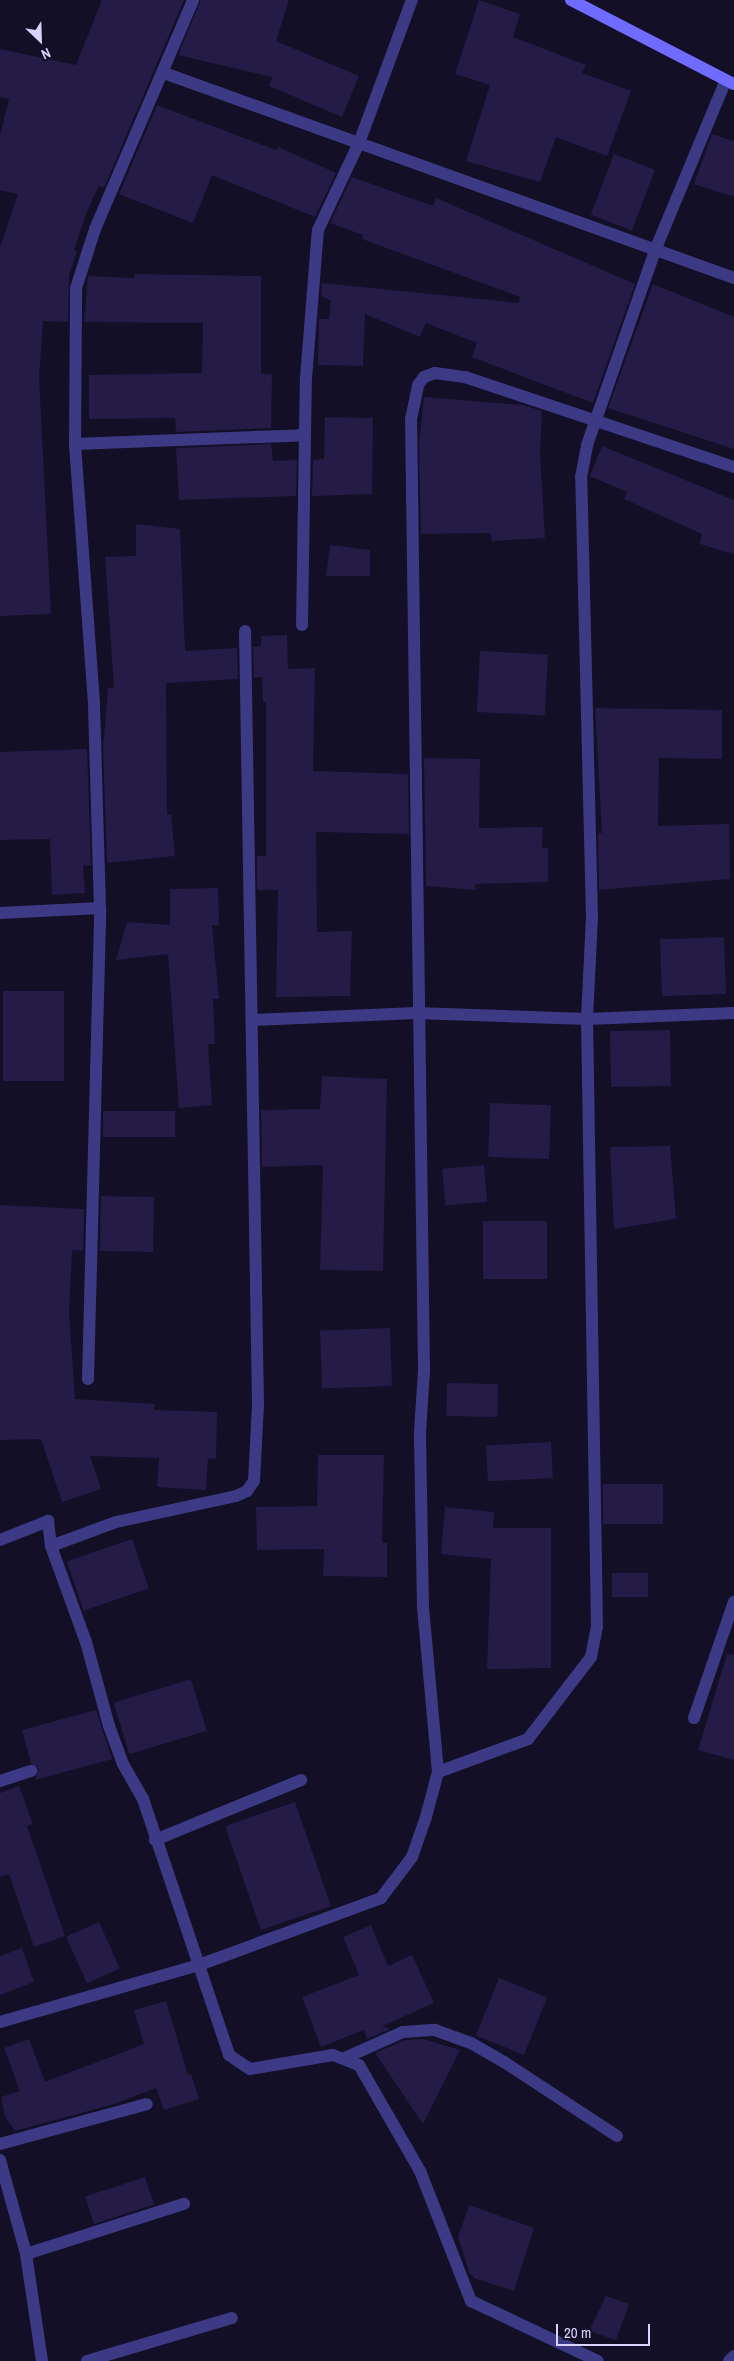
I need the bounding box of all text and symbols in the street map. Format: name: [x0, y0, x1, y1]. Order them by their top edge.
north arrow: [15, 15, 65, 65]
text: N: [39, 44, 54, 64]
scale bar: [559, 2314, 653, 2346]
text: 20 m: [564, 2322, 591, 2343]

